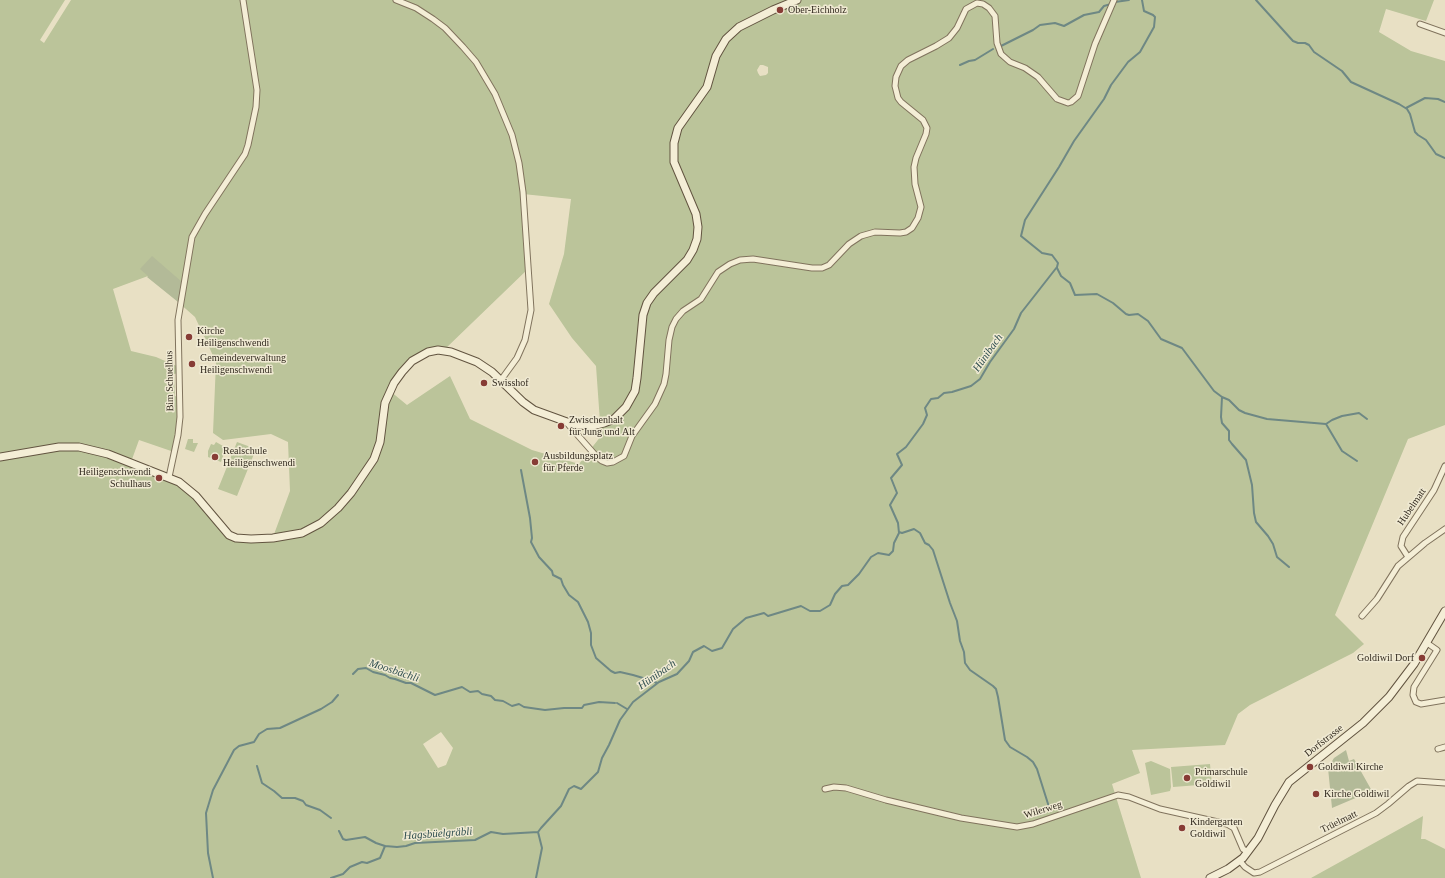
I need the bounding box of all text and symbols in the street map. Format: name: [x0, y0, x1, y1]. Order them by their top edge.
place label: Ober-Eichholz: [788, 4, 847, 16]
marker: Ober-Eichholz: [775, 5, 785, 15]
place label: Kirche Heiligenschwendi: [197, 325, 269, 348]
water label: Hünibach: [970, 331, 1006, 375]
marker: Kirche Heiligenschwendi: [184, 332, 194, 342]
street label: Bim Schuelhus: [163, 350, 177, 412]
place label: Gemeindeverwaltung Heiligenschwendi: [200, 352, 286, 376]
marker: Gemeindeverwaltung Heiligenschwendi: [187, 359, 197, 369]
place label: Swisshof: [492, 377, 529, 389]
marker: Swisshof: [479, 378, 489, 388]
place label: Zwischenhalt für Jung und Alt: [569, 414, 635, 438]
marker: Zwischenhalt für Jung und Alt: [556, 421, 566, 431]
place label: Realschule Heiligenschwendi: [223, 445, 295, 468]
place label: Ausbildungsplatz für Pferde: [543, 450, 613, 474]
marker: Realschule Heiligenschwendi: [210, 452, 220, 462]
marker: Ausbildungsplatz für Pferde: [530, 457, 540, 467]
place label: Heiligenschwendi Schulhaus: [79, 466, 151, 490]
marker: Heiligenschwendi Schulhaus: [154, 473, 164, 483]
street label: Hubelmatt: [1395, 486, 1429, 528]
place label: Goldiwil Dorf: [1357, 652, 1414, 664]
marker: Goldiwil Dorf: [1417, 653, 1427, 663]
water label: Moosbächli: [367, 657, 421, 685]
water label: Hünibach: [635, 657, 679, 693]
street label: Dorfstrasse: [1302, 722, 1346, 760]
place label: Goldiwil Kirche: [1318, 761, 1383, 773]
marker: Goldiwil Kirche: [1305, 762, 1315, 772]
place label: Primarschule Goldiwil: [1195, 766, 1248, 790]
marker: Primarschule Goldiwil: [1182, 773, 1192, 783]
place label: Kirche Goldiwil: [1324, 788, 1389, 800]
marker: Kirche Goldiwil: [1311, 789, 1321, 799]
street label: Wilerweg: [1023, 799, 1063, 821]
street label: Trüelmatt: [1319, 808, 1359, 836]
place label: Kindergarten Goldiwil: [1190, 816, 1243, 840]
marker: Kindergarten Goldiwil: [1177, 823, 1187, 833]
water label: Hagsbüelgräbli: [403, 825, 473, 843]

